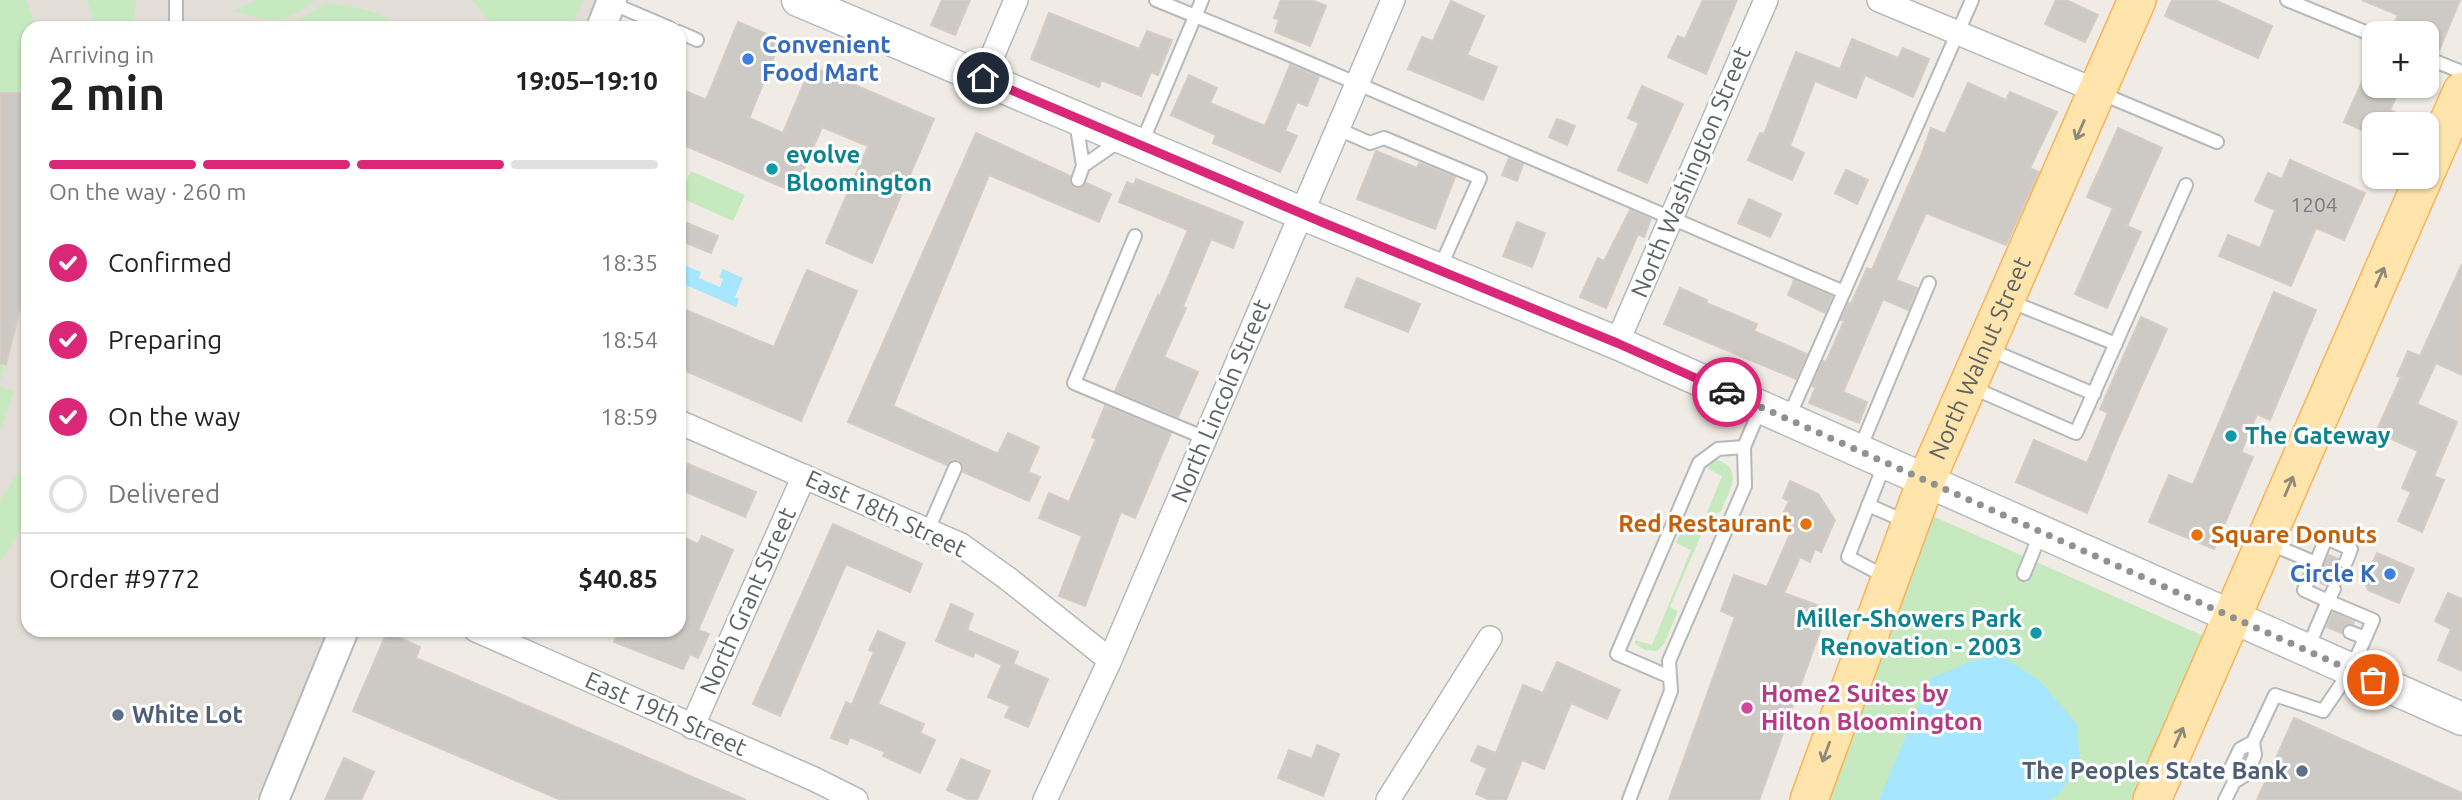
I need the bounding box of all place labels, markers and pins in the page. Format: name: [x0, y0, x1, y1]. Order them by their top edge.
place label: Convenient Food Mart: [762, 31, 891, 86]
pin: [953, 48, 1013, 108]
marker: Convenient Food Mart: [740, 51, 756, 67]
place label: evolve Bloomington: [786, 141, 932, 196]
marker: evolve Bloomington: [764, 161, 780, 177]
place label: The Gateway: [2245, 422, 2391, 449]
marker: The Gateway: [2223, 428, 2239, 444]
place label: Red Restaurant: [1618, 510, 1792, 537]
marker: Red Restaurant: [1798, 516, 1814, 532]
place label: Square Donuts: [2211, 521, 2377, 548]
marker: Square Donuts: [2189, 527, 2205, 543]
place label: Circle K: [2290, 560, 2376, 587]
marker: Circle K: [2382, 566, 2398, 582]
place label: Miller-Showers Park Renovation - 2003: [1796, 605, 2023, 660]
marker: Miller-Showers Park Renovation - 2003: [2028, 625, 2044, 641]
pin: [2343, 650, 2403, 710]
place label: Home2 Suites by Hilton Bloomington: [1761, 680, 1983, 735]
marker: Home2 Suites by Hilton Bloomington: [1739, 700, 1755, 716]
place label: White Lot: [132, 701, 243, 728]
marker: White Lot: [110, 707, 126, 723]
place label: The Peoples State Bank: [2022, 757, 2289, 784]
marker: The Peoples State Bank: [2294, 763, 2310, 779]

